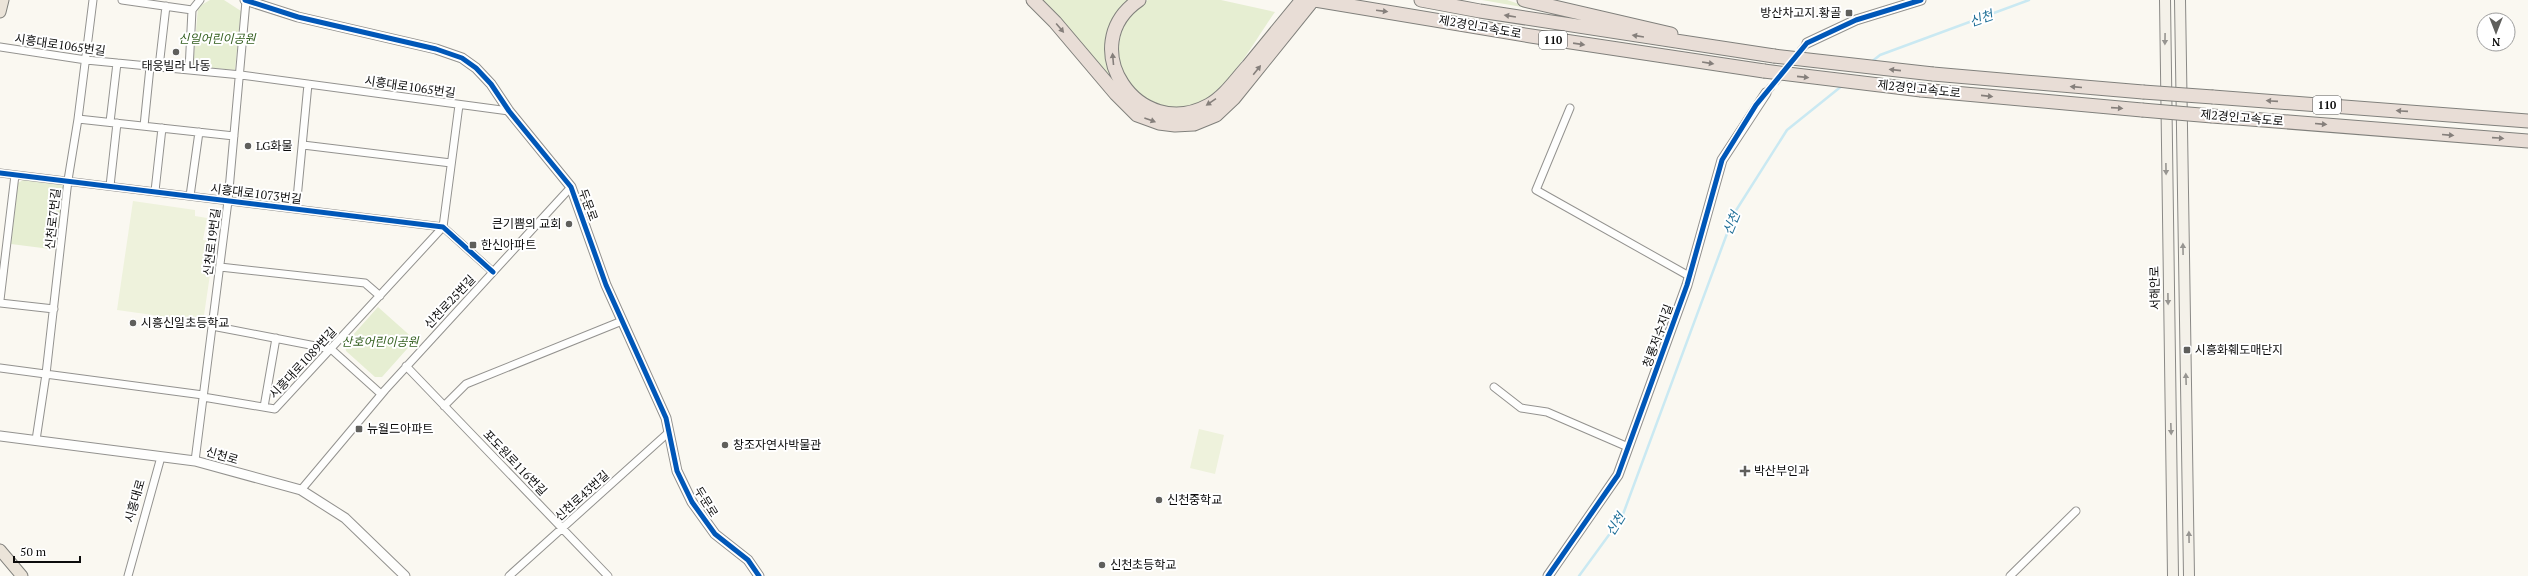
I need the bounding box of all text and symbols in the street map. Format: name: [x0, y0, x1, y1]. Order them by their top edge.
place label: 방산차고지.황골: [1760, 5, 1841, 20]
water label: 신천: [1967, 5, 1996, 31]
one-way arrow: [1376, 7, 1388, 14]
marker: 방산차고지.황골: [1844, 8, 1854, 18]
street label: 제2경인고속도로: [1438, 12, 1523, 41]
north arrow: [2476, 12, 2516, 52]
one-way arrow: [1503, 13, 1516, 19]
one-way arrow: [1056, 22, 1065, 33]
street label: 시흥대로1065번길: [14, 31, 107, 58]
park label: 신일어린이공원: [178, 31, 257, 46]
road number: 110: [1539, 31, 1567, 49]
one-way arrow: [1632, 33, 1644, 39]
one-way arrow: [2162, 33, 2168, 46]
text: N: [2491, 35, 2500, 49]
one-way arrow: [1573, 41, 1585, 47]
marker: 태웅빌라 나동: [171, 47, 181, 57]
one-way arrow: [1110, 53, 1116, 65]
place label: 태웅빌라 나동: [141, 58, 211, 73]
one-way arrow: [1702, 60, 1714, 66]
one-way arrow: [1253, 65, 1262, 76]
one-way arrow: [1889, 67, 1901, 73]
street label: 시흥대로1065번길: [364, 73, 457, 100]
one-way arrow: [1797, 74, 1809, 80]
street label: 제2경인고속도로: [1877, 77, 1961, 100]
one-way arrow: [2070, 83, 2082, 90]
one-way arrow: [1981, 93, 1993, 100]
road number: 110: [2313, 96, 2341, 114]
one-way arrow: [1206, 98, 1217, 106]
one-way arrow: [2266, 98, 2278, 105]
one-way arrow: [2111, 104, 2123, 111]
street label: 제2경인고속도로: [2200, 106, 2284, 129]
one-way arrow: [2396, 108, 2408, 115]
one-way arrow: [1144, 117, 1156, 123]
one-way arrow: [2315, 121, 2327, 128]
one-way arrow: [2442, 131, 2454, 138]
one-way arrow: [2492, 135, 2504, 142]
place label: LG화물: [256, 138, 293, 153]
marker: LG화물: [243, 141, 253, 151]
one-way arrow: [2163, 163, 2169, 176]
street label: 시흥대로1073번길: [210, 180, 303, 207]
street label: 두문로: [576, 187, 601, 223]
street label: 신천로7번길: [42, 188, 63, 250]
street label: 신천로19번길: [200, 207, 223, 277]
water label: 신천: [1718, 208, 1744, 238]
place label: 큰기쁨의 교회: [492, 216, 561, 231]
marker: 큰기쁨의 교회: [564, 219, 574, 229]
place label: 한신아파트: [481, 237, 536, 252]
marker: 한신아파트: [468, 240, 478, 250]
one-way arrow: [2180, 242, 2186, 255]
street label: 서해안로: [2147, 266, 2162, 310]
street label: 신천로25번길: [421, 272, 478, 332]
one-way arrow: [2165, 293, 2171, 306]
street label: 청룡저수지길: [1639, 302, 1676, 370]
place label: 시흥신일초등학교: [141, 315, 229, 330]
marker: 시흥신일초등학교: [128, 318, 138, 328]
street label: 시흥대로1089번길: [266, 324, 339, 401]
park label: 산호어린이공원: [341, 334, 420, 349]
place label: 시흥화훼도매단지: [2195, 342, 2283, 357]
marker: 시흥화훼도매단지: [2182, 345, 2192, 355]
one-way arrow: [2183, 372, 2189, 385]
place label: 뉴월드아파트: [367, 421, 433, 436]
one-way arrow: [2168, 423, 2175, 435]
marker: 뉴월드아파트: [354, 424, 364, 434]
street label: 포도원로116번길: [480, 427, 550, 499]
place label: 창조자연사박물관: [733, 437, 821, 452]
marker: 창조자연사박물관: [720, 440, 730, 450]
street label: 신천로: [204, 444, 240, 467]
place label: 박산부인과: [1754, 463, 1809, 478]
marker: 박산부인과: [1739, 465, 1751, 477]
street label: 신천로43번길: [551, 467, 612, 524]
street label: 시흥대로: [121, 478, 148, 524]
street label: 두문로: [691, 484, 722, 520]
place label: 신천중학교: [1167, 492, 1222, 507]
marker: 신천중학교: [1154, 495, 1164, 505]
water label: 신천: [1601, 508, 1630, 539]
one-way arrow: [2186, 530, 2192, 543]
scale bar: [14, 538, 80, 564]
text: 50 m: [20, 544, 47, 559]
place label: 신천초등학교: [1110, 557, 1176, 572]
marker: 신천초등학교: [1097, 560, 1107, 570]

